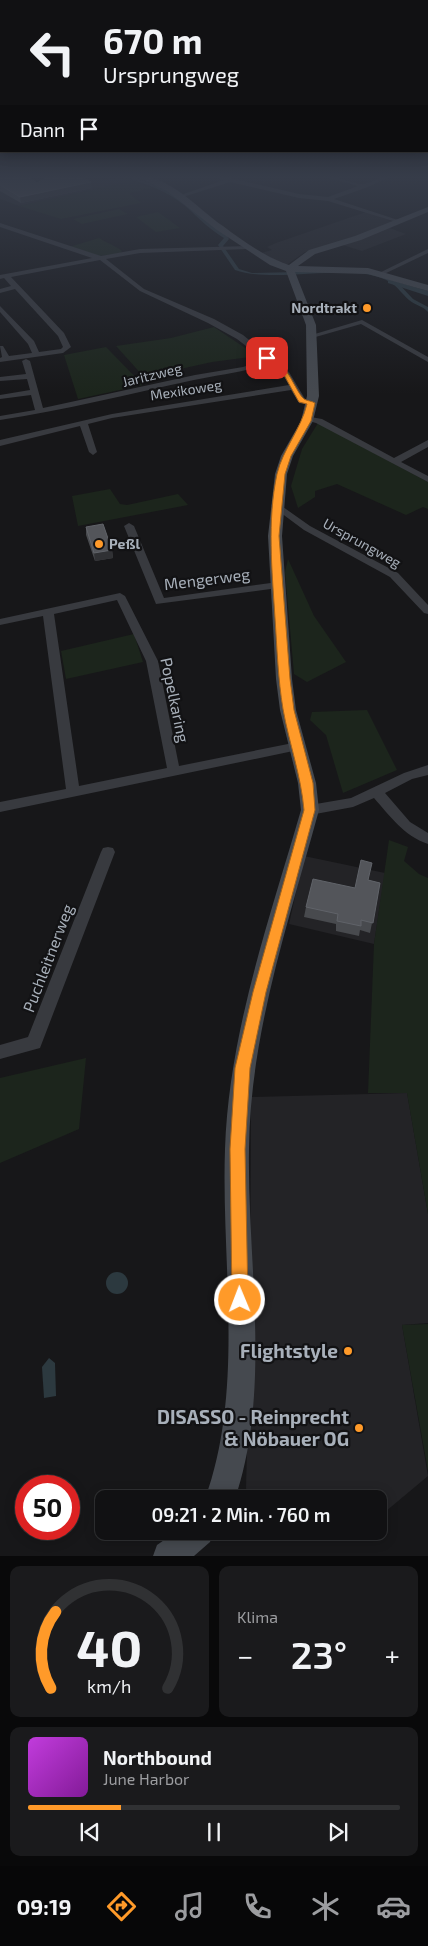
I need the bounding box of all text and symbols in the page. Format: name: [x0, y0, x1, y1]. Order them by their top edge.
text: 670 m: [103, 19, 203, 61]
icon: left: [20, 20, 85, 85]
text: Ursprungweg: [103, 61, 239, 87]
icon: arrive: [75, 115, 103, 143]
text: Dann: [20, 118, 65, 141]
place label: Nordtrakt: [291, 299, 357, 316]
marker: Nordtrakt: [361, 302, 373, 314]
pin: [246, 337, 288, 379]
icon: arrive: [253, 344, 281, 372]
street label: Jaritzweg: [120, 359, 184, 390]
street label: Mexikoweg: [149, 375, 223, 404]
street label: Ursprungweg: [320, 514, 404, 571]
place label: Peßl: [109, 535, 140, 552]
marker: Peßl: [93, 538, 105, 550]
street label: Mengerweg: [163, 564, 251, 593]
street label: Popelkaring: [157, 656, 194, 744]
street label: Puchleitnerweg: [18, 901, 77, 1014]
position arrow: [213, 1273, 265, 1325]
place label: Flightstyle: [240, 1339, 338, 1363]
marker: Flightstyle: [342, 1345, 354, 1357]
place label: DISASSO - Reinprecht & Nöbauer OG: [157, 1405, 349, 1450]
marker: DISASSO - Reinprecht & Nöbauer OG: [353, 1422, 365, 1434]
speed limit sign: 50: [15, 1475, 80, 1540]
text: 09:21 · 2 Min. · 760 m: [152, 1503, 330, 1526]
text: Klima: [237, 1607, 278, 1626]
text: 40: [77, 1615, 142, 1677]
text: 23°: [291, 1631, 347, 1677]
text: −: [237, 1638, 253, 1672]
text: +: [385, 1638, 400, 1672]
text: km/h: [87, 1675, 132, 1697]
text: Northbound: [103, 1746, 212, 1769]
text: June Harbor: [103, 1769, 190, 1788]
icon: previous: [76, 1818, 104, 1846]
icon: pause: [200, 1818, 228, 1846]
icon: next: [324, 1818, 352, 1846]
icon: directions: [104, 1889, 139, 1924]
icon: music: [172, 1889, 207, 1924]
icon: phone: [240, 1889, 275, 1924]
icon: climate: [308, 1889, 343, 1924]
icon: car: [376, 1889, 411, 1924]
text: 09:19: [16, 1893, 72, 1919]

